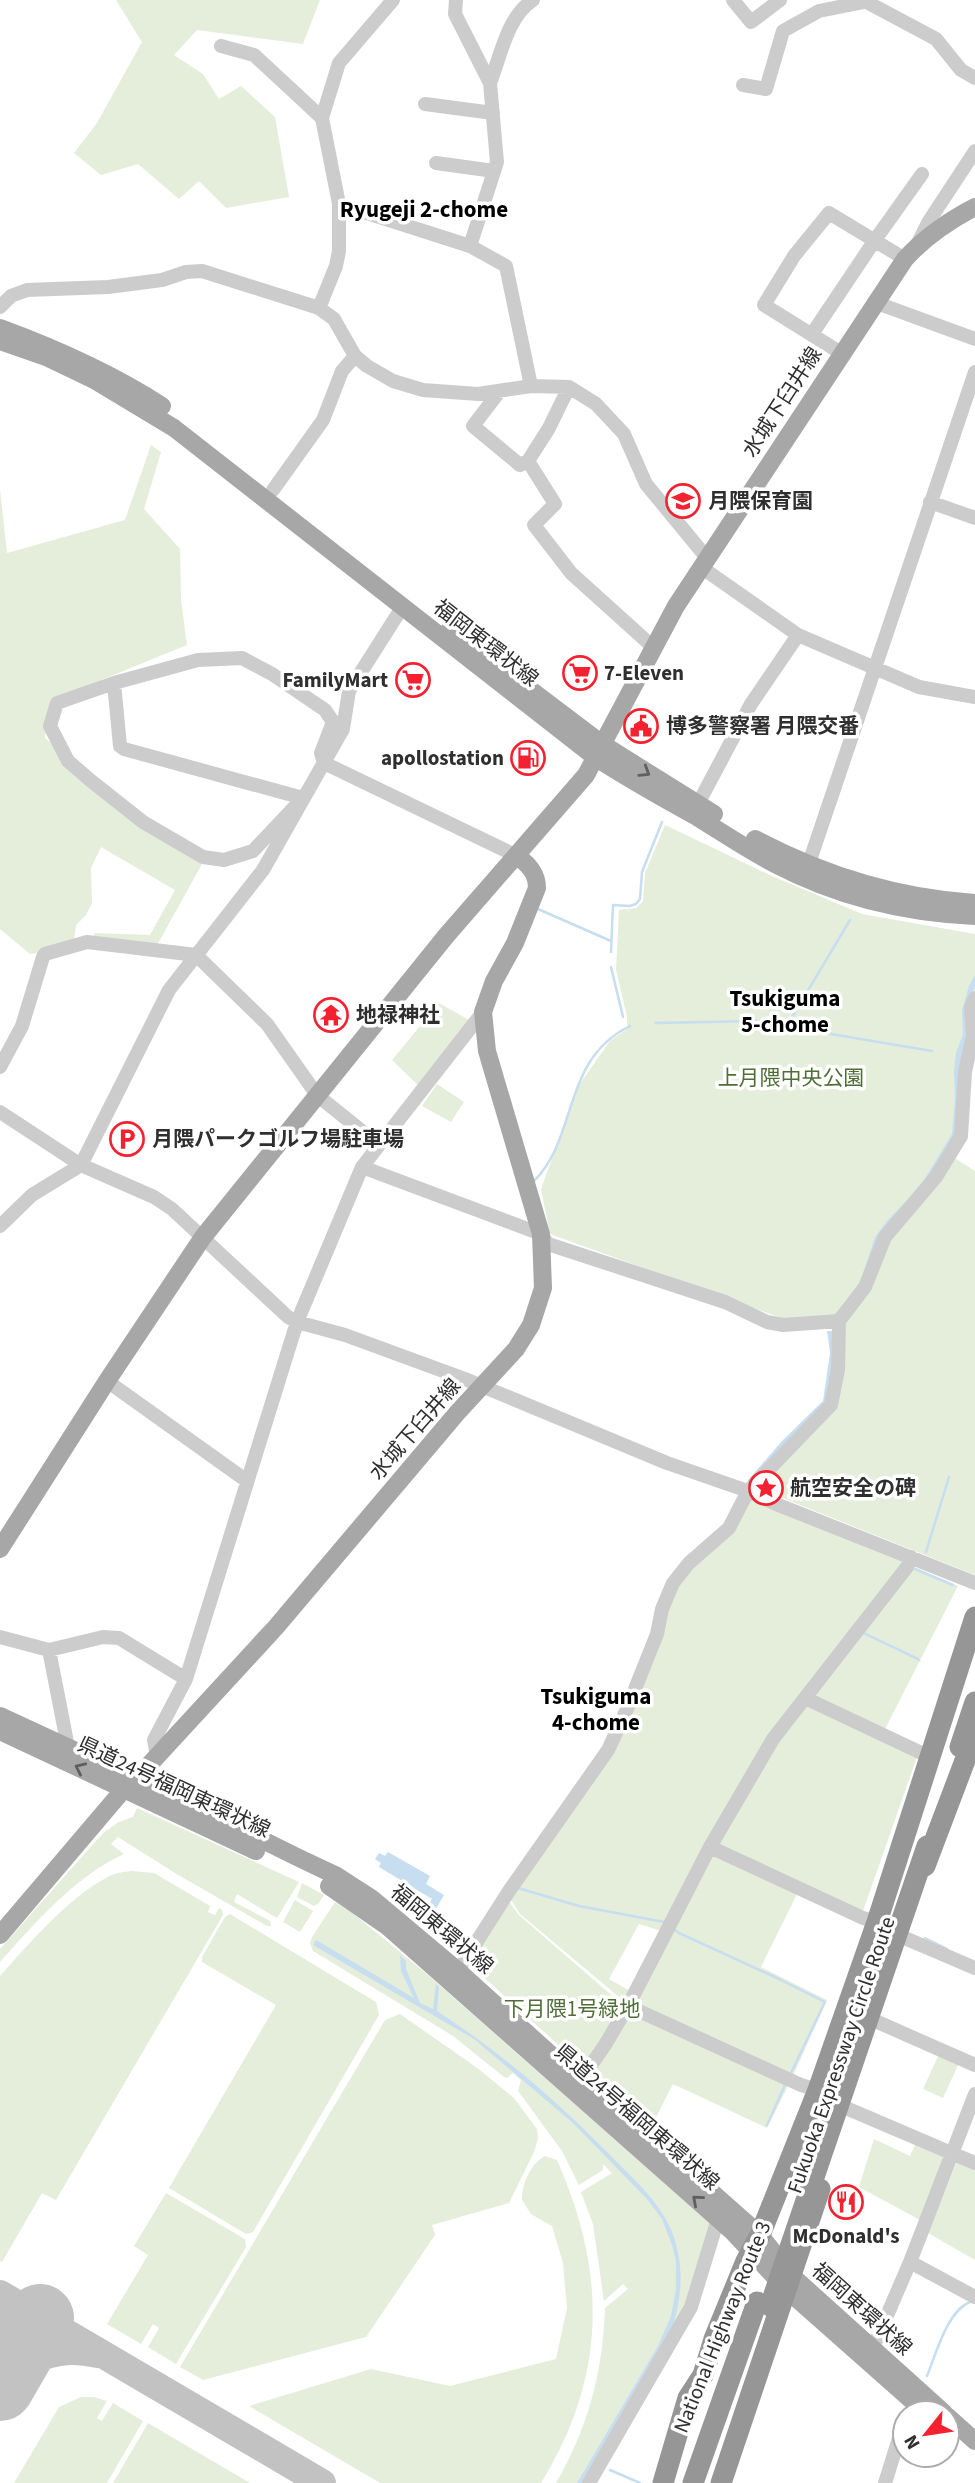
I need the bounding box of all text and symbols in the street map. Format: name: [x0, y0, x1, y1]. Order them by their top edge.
district label: Ryugeji 2-chome: [340, 193, 508, 226]
street label: 水城下臼井線: [735, 341, 829, 463]
school or university icon: 月隈保育園: [664, 482, 702, 520]
place label: 月隈保育園: [708, 486, 813, 516]
street label: 福岡東環状線: [427, 592, 545, 694]
supermarket icon: 7-Eleven: [561, 654, 599, 692]
place label: 7-Eleven: [604, 658, 684, 688]
supermarket icon: FamilyMart: [394, 661, 432, 699]
place label: FamilyMart: [283, 665, 388, 695]
public building icon: 博多警察署 月隈交番: [622, 707, 660, 745]
place label: 博多警察署 月隈交番: [666, 711, 859, 741]
fuel station icon: apollostation: [509, 739, 547, 777]
place label: apollostation: [381, 743, 504, 773]
one-way arrow: [638, 763, 651, 776]
district label: Tsukiguma 5-chome: [730, 982, 840, 1041]
temple icon: 地禄神社: [312, 996, 350, 1034]
place label: 地禄神社: [356, 1000, 440, 1030]
park label: 上月隈中央公園: [718, 1063, 865, 1093]
parking icon: 月隈パークゴルフ場駐車場: [108, 1120, 146, 1158]
place label: 月隈パークゴルフ場駐車場: [152, 1124, 404, 1154]
street label: 水城下臼井線: [362, 1372, 468, 1486]
place icon: 航空安全の碑: [747, 1469, 785, 1507]
place label: 航空安全の碑: [790, 1473, 916, 1503]
district label: Tsukiguma 4-chome: [541, 1680, 651, 1739]
street label: 県道24号福岡東環状線: [73, 1729, 275, 1845]
one-way arrow: [74, 1763, 87, 1777]
street label: 福岡東環状線: [384, 1877, 500, 1981]
street label: Fukuoka Expressway Circle Route: [779, 1913, 903, 2197]
park label: 下月隈1号緑地: [504, 1994, 640, 2024]
street label: 県道24号福岡東環状線: [548, 2037, 726, 2197]
restaurant icon: McDonald's: [827, 2183, 865, 2221]
one-way arrow: [692, 2196, 705, 2208]
street label: National Highway Route 3: [666, 2217, 778, 2437]
place label: McDonald's: [792, 2221, 900, 2251]
street label: 福岡東環状線: [805, 2256, 919, 2362]
north arrow: [891, 2399, 961, 2469]
text: N: [898, 2430, 927, 2454]

